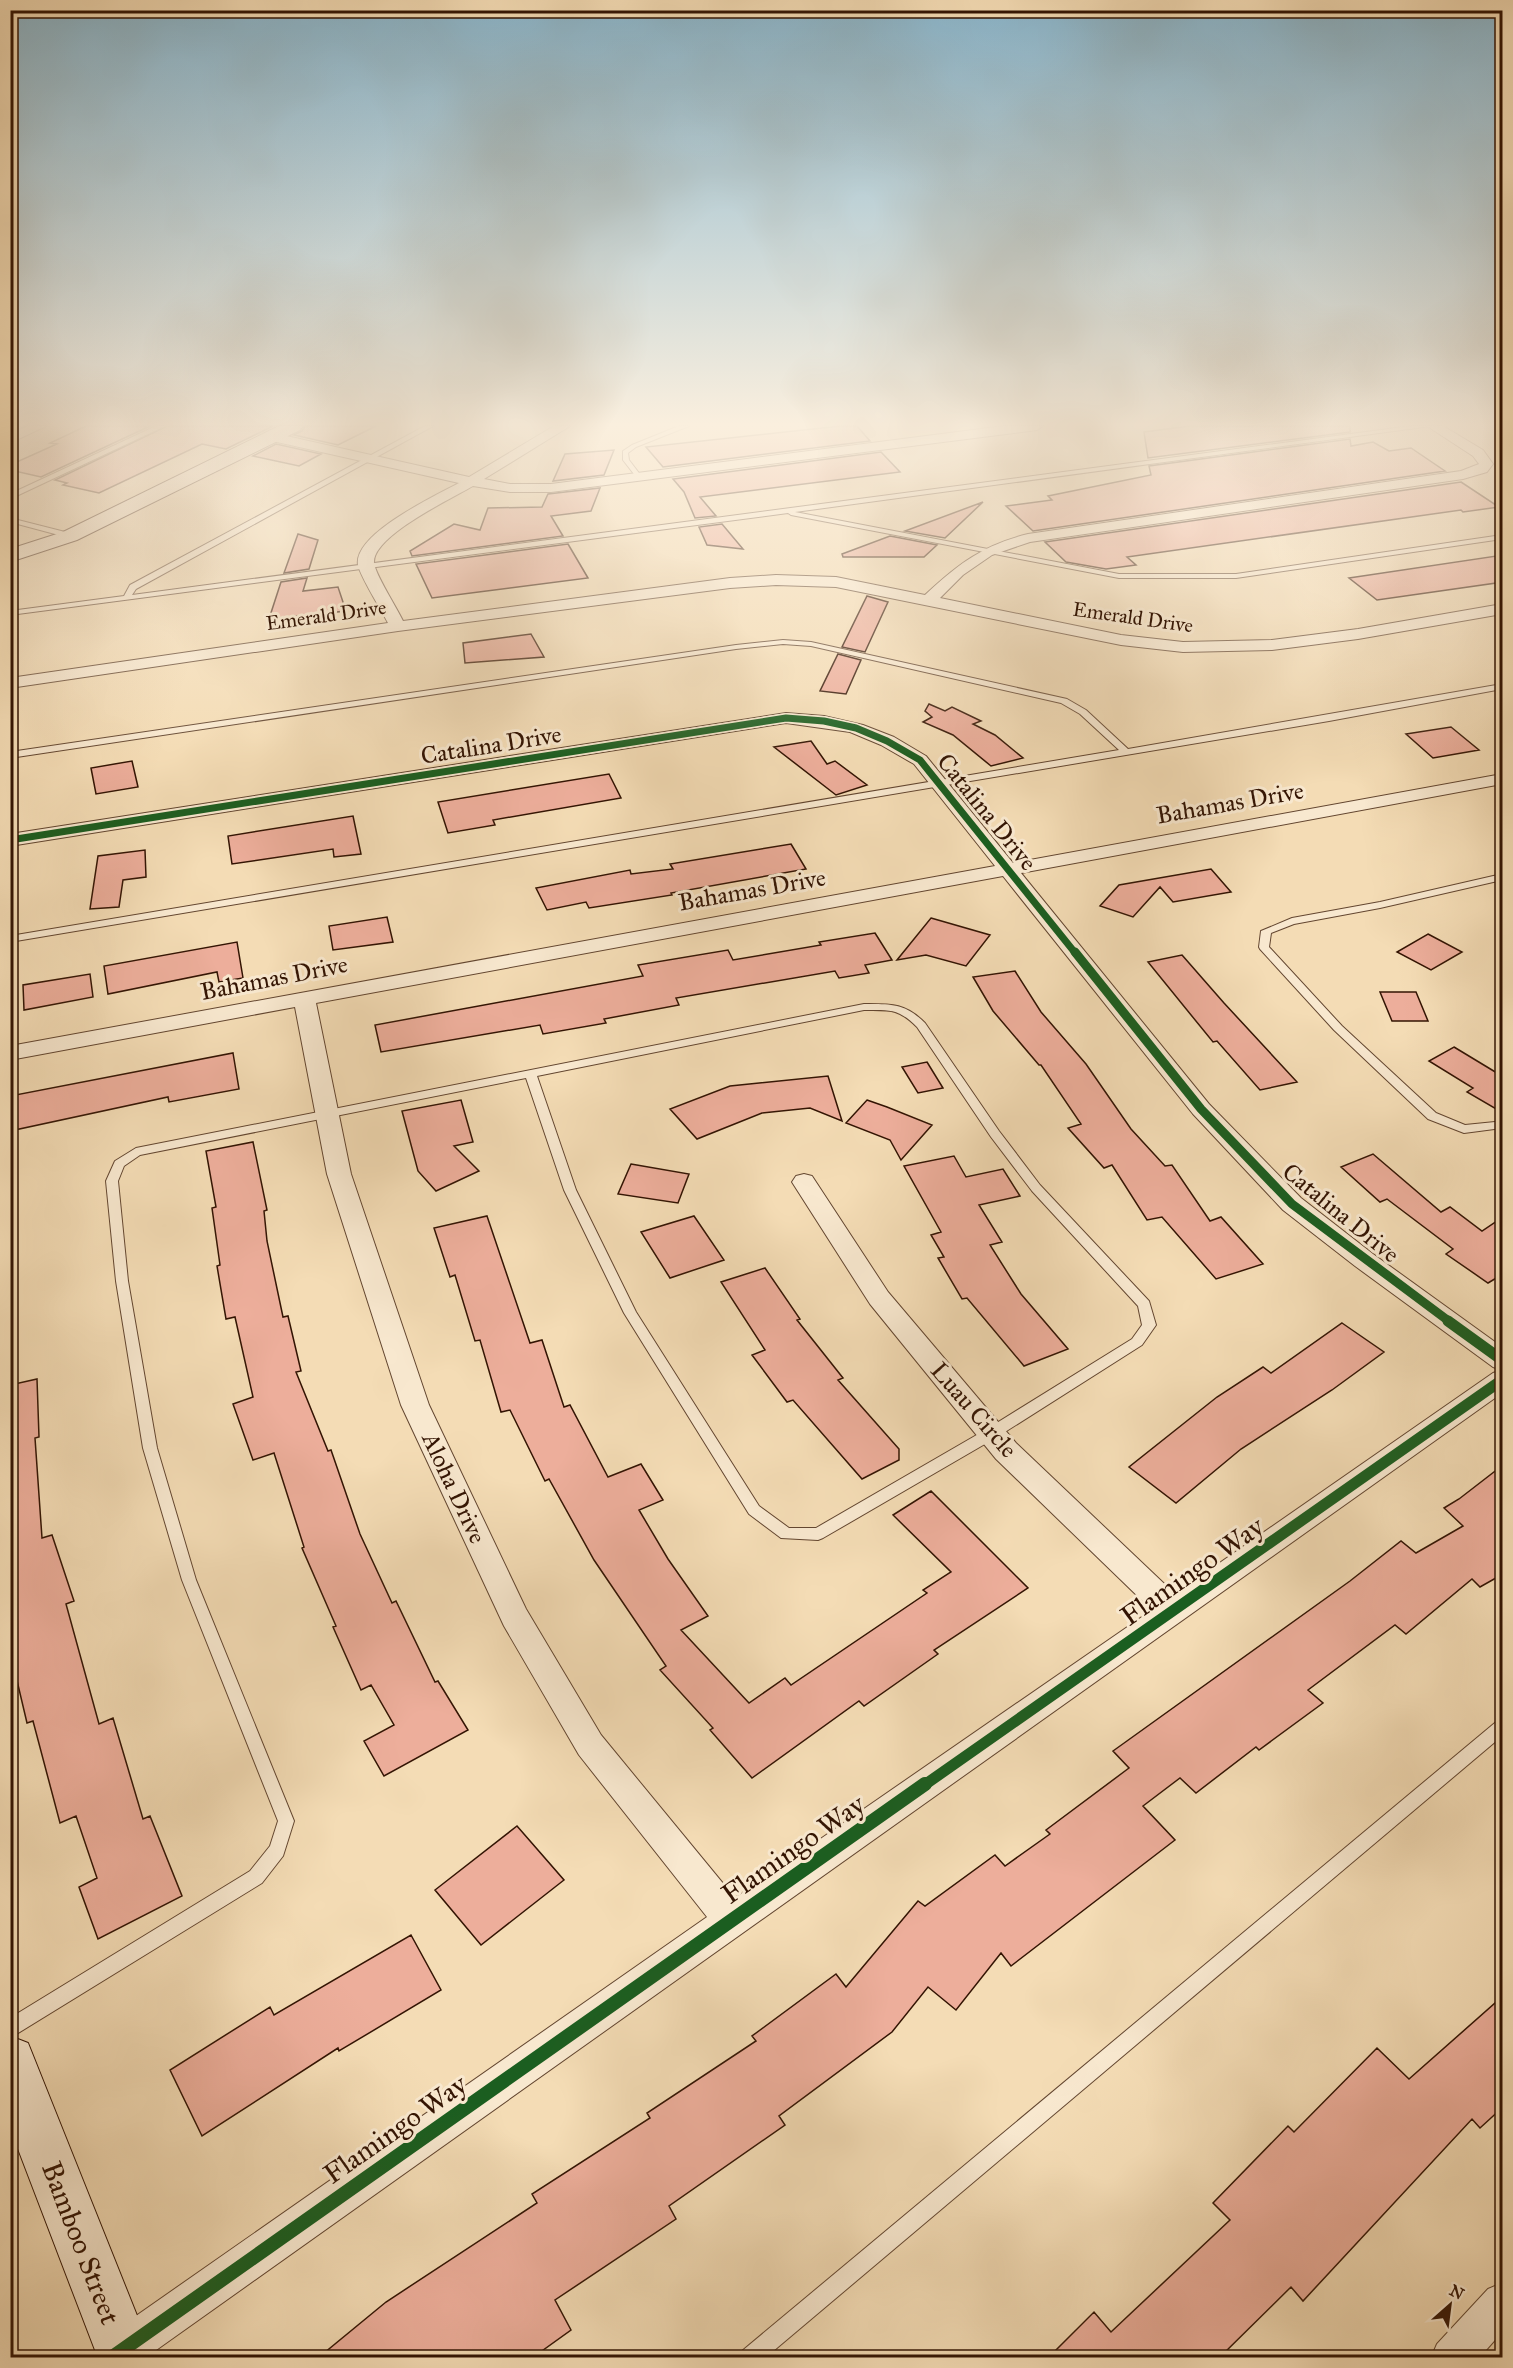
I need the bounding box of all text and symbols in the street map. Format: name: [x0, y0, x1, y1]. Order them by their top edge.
street label: Emerald Drive: [264, 595, 388, 635]
street label: Emerald Drive: [1071, 597, 1195, 637]
street label: Catalina Drive: [419, 719, 563, 771]
street label: Catalina Drive: [931, 747, 1043, 877]
street label: Bahamas Drive: [1154, 775, 1306, 831]
street label: Bahamas Drive: [676, 862, 828, 918]
street label: Bahamas Drive: [198, 949, 350, 1007]
street label: Catalina Drive: [1276, 1157, 1406, 1269]
street label: Luau Circle: [924, 1356, 1024, 1464]
street label: Aloha Drive: [415, 1427, 493, 1548]
street label: Flamingo Way: [1113, 1508, 1271, 1633]
street label: Flamingo Way: [714, 1786, 872, 1911]
street label: Flamingo Way: [316, 2066, 474, 2191]
street label: Bamboo Street: [34, 2157, 128, 2329]
north arrow: [1420, 2275, 1480, 2335]
text: N: [1446, 2281, 1468, 2304]

